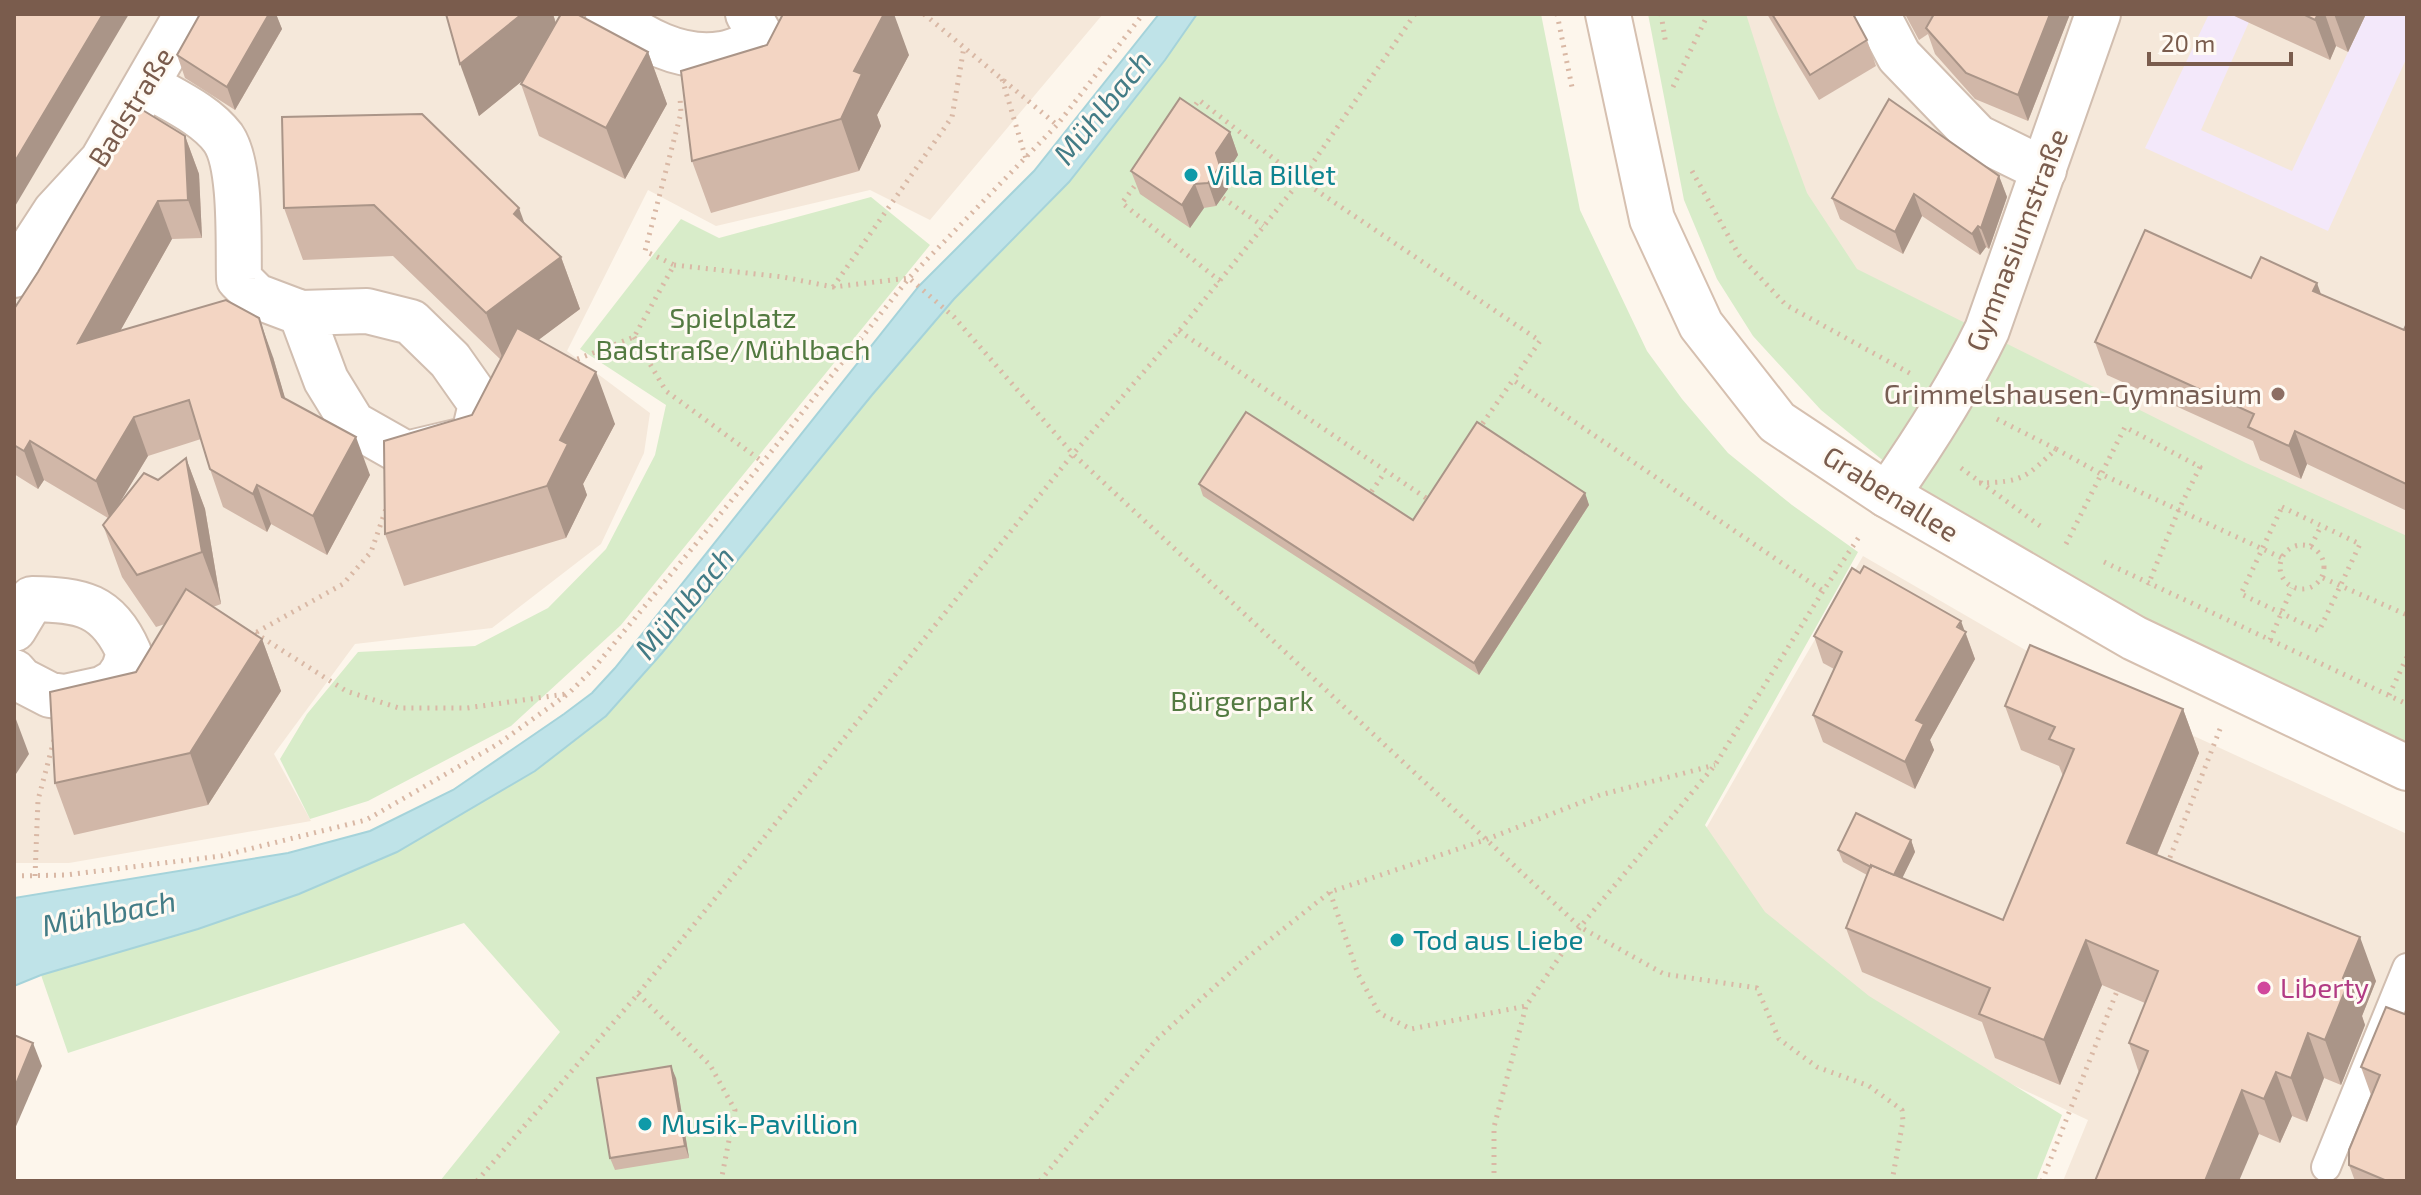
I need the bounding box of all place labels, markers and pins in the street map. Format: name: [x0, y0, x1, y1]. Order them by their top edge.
place label: Villa Billet: [1207, 157, 1336, 191]
marker: Villa Billet: [1182, 166, 1200, 184]
place label: Grimmelshausen-Gymnasium: [1884, 376, 2262, 410]
marker: Grimmelshausen-Gymnasium: [2269, 385, 2287, 403]
place label: Tod aus Liebe: [1413, 922, 1584, 956]
marker: Tod aus Liebe: [1388, 931, 1406, 949]
place label: Liberty: [2280, 970, 2369, 1004]
marker: Liberty: [2255, 979, 2273, 997]
place label: Musik-Pavillion: [661, 1106, 858, 1140]
marker: Musik-Pavillion: [636, 1115, 654, 1133]

